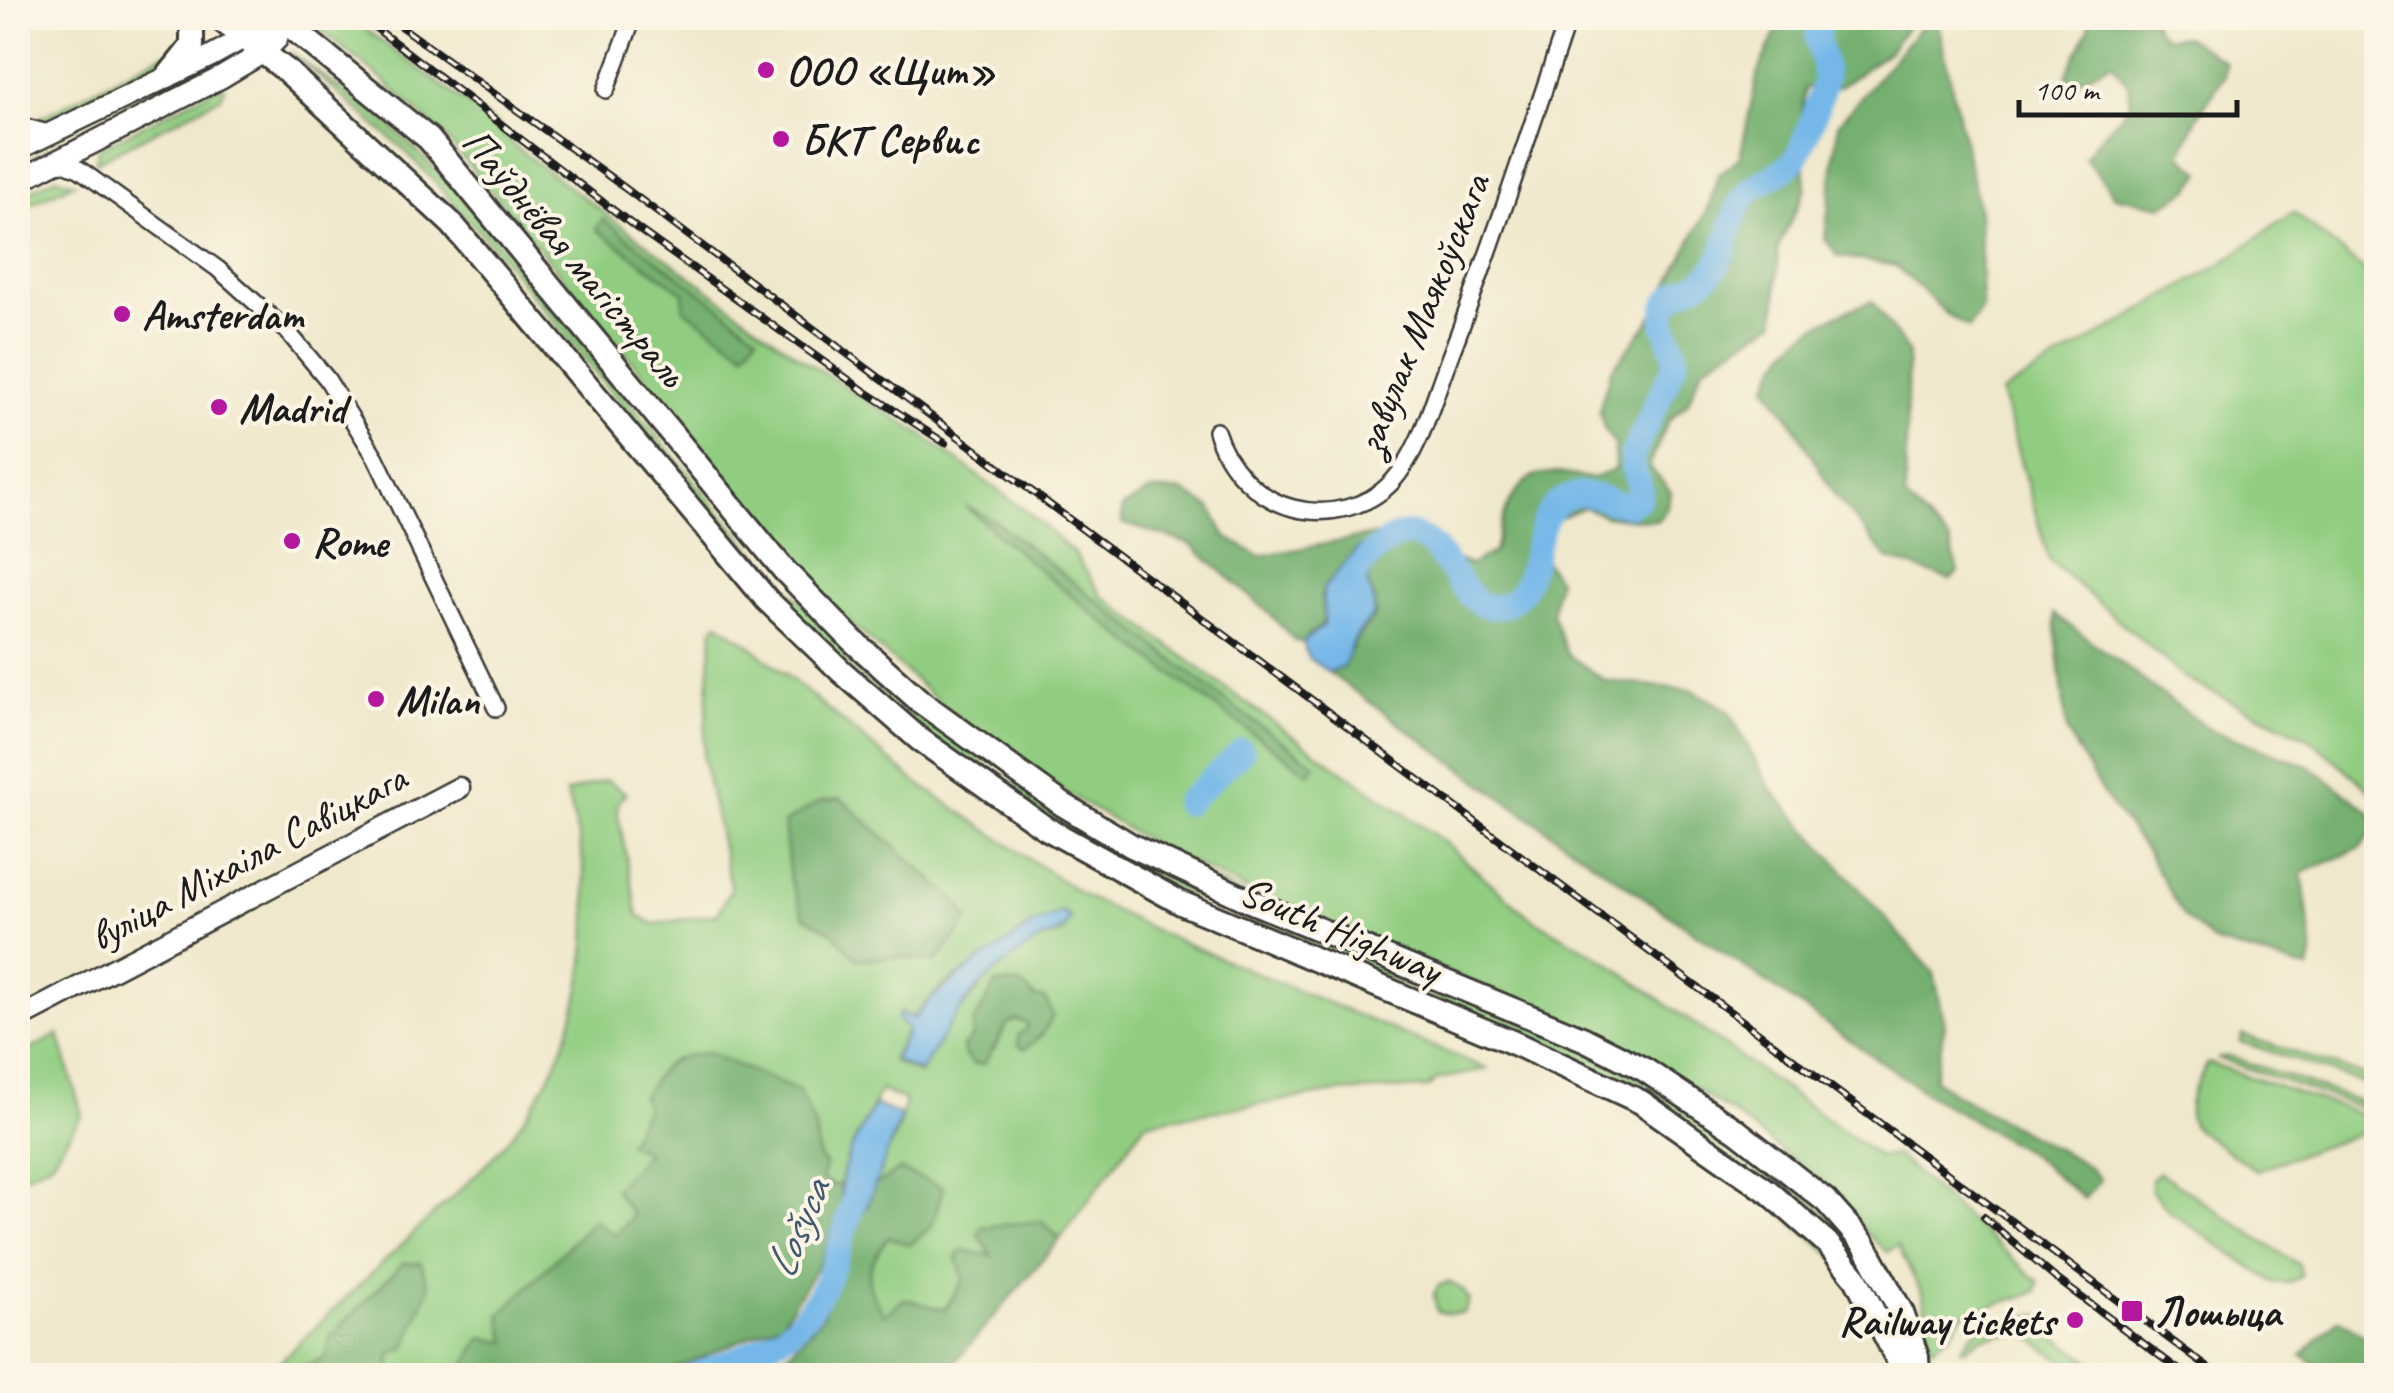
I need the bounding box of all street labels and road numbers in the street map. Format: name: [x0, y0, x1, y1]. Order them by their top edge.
street label: Паўднёвая магістраль: [450, 117, 699, 399]
street label: завулак Маякоўскага: [1340, 163, 1504, 465]
street label: вуліца Міхаіла Савіцкага: [80, 750, 418, 963]
street label: South Highway: [1232, 864, 1453, 998]

